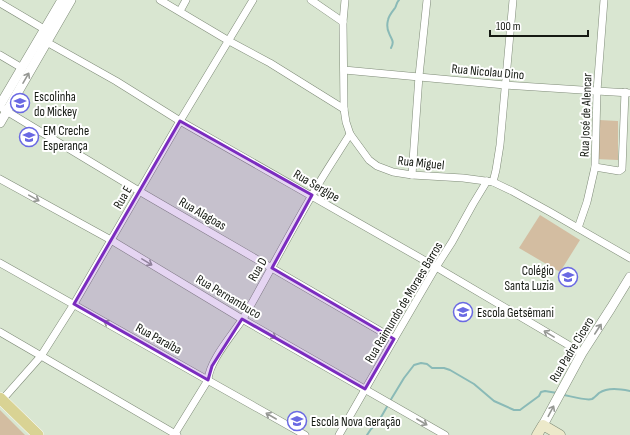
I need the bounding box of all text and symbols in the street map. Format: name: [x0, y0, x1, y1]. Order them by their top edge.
scale bar: [490, 12, 588, 38]
text: 100 m: [496, 19, 521, 34]
street label: Rua Nicolau Dino: [451, 61, 525, 83]
one-way arrow: [23, 72, 31, 84]
street label: Rua José de Alencar: [577, 73, 595, 157]
place label: Escolinha do Mickey: [34, 89, 77, 120]
school or university icon: Escolinha do Mickey: [9, 92, 31, 114]
place label: EM Creche Esperança: [43, 123, 89, 154]
school or university icon: EM Creche Esperança: [18, 126, 40, 148]
street label: Rua Miguel: [397, 153, 445, 173]
street label: Rua Sergipe: [290, 166, 343, 206]
street label: Rua E: [110, 183, 136, 212]
one-way arrow: [28, 194, 40, 202]
street label: Rua Alagoas: [176, 194, 229, 234]
street label: Rua Raimundo de Moraes Barros: [361, 239, 447, 366]
street label: Rua D: [245, 255, 271, 284]
one-way arrow: [141, 258, 153, 266]
place label: Colégio Santa Luzia: [504, 263, 554, 294]
school or university icon: Colégio Santa Luzia: [557, 266, 579, 288]
street label: Rua Pernambuco: [193, 271, 264, 323]
school or university icon: Escola Getsêmani: [452, 301, 474, 323]
place label: Escola Getsêmani: [477, 305, 554, 321]
street label: Rua Padre Cicero: [546, 314, 598, 385]
one-way arrow: [103, 320, 115, 328]
street label: Rua Paraíba: [133, 320, 184, 358]
one-way arrow: [594, 324, 602, 335]
one-way arrow: [543, 329, 555, 337]
one-way arrow: [265, 332, 277, 340]
one-way arrow: [547, 406, 555, 418]
school or university icon: Escola Nova Geração: [286, 410, 308, 432]
one-way arrow: [265, 411, 277, 419]
place label: Escola Nova Geração: [311, 414, 401, 430]
one-way arrow: [416, 419, 428, 427]

